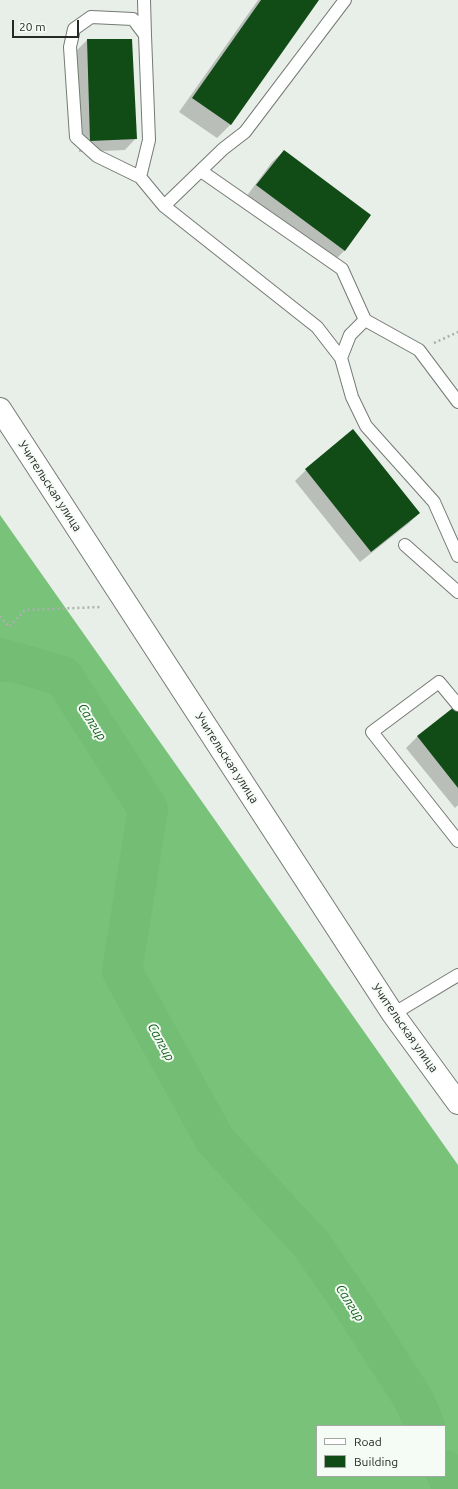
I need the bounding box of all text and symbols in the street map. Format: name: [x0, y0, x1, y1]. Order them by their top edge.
scale bar: [14, 12, 81, 38]
text: 20 m: [19, 20, 46, 33]
street label: Учительская улица: [15, 438, 85, 534]
water label: Салгир: [74, 701, 110, 743]
street label: Учительская улица: [192, 710, 262, 806]
street label: Учительская улица: [369, 981, 441, 1075]
water label: Салгир: [144, 1020, 178, 1064]
water label: Салгир: [332, 1282, 368, 1324]
legend: [316, 1425, 446, 1477]
text: Road: [354, 1435, 382, 1448]
text: Building: [354, 1455, 398, 1468]

